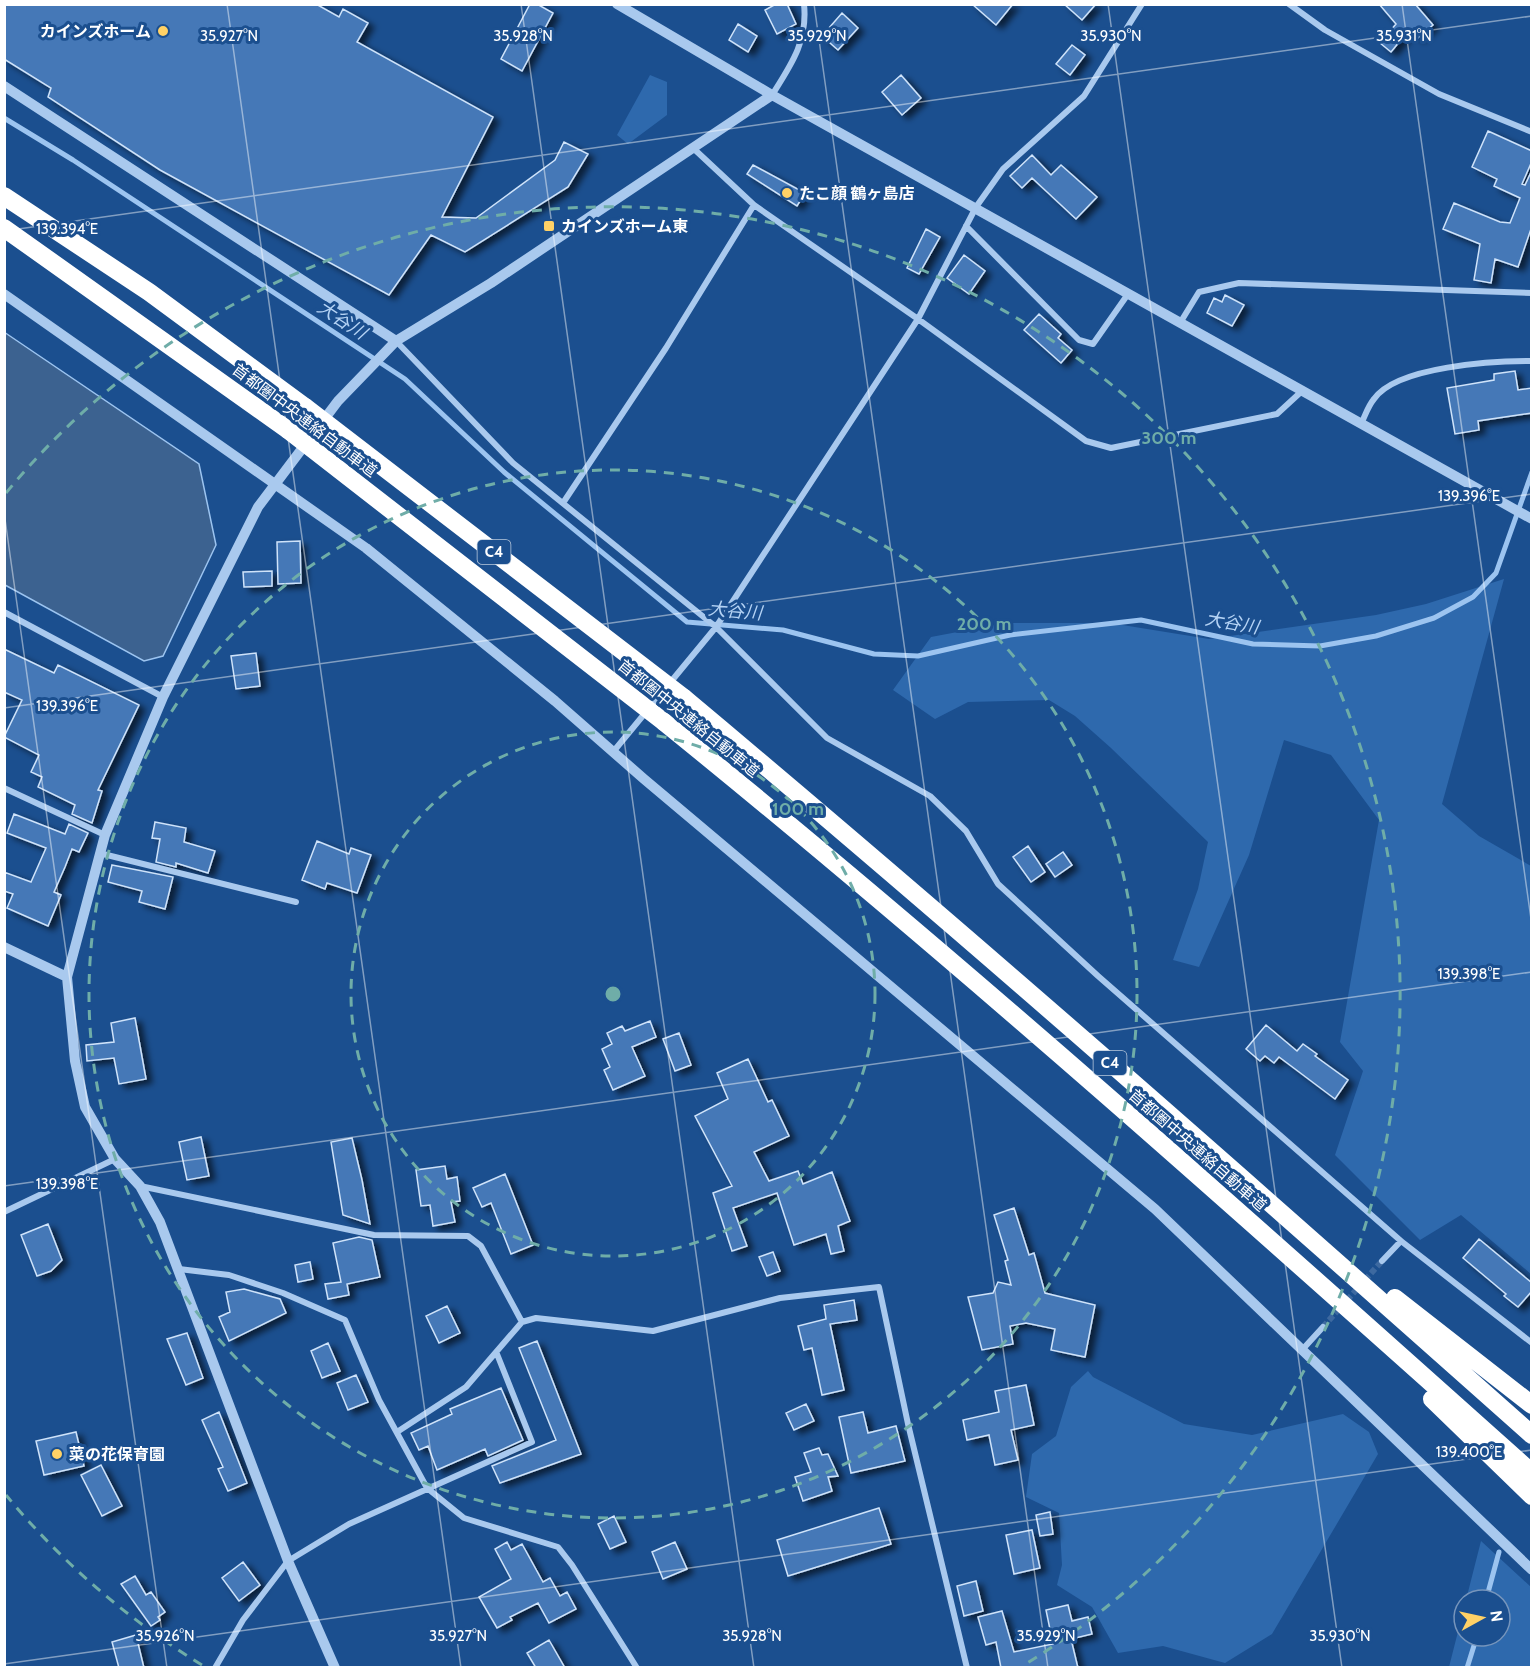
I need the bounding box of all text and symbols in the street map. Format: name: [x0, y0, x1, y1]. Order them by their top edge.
place label: カインズホーム: [40, 22, 151, 41]
marker: カインズホーム: [156, 24, 170, 38]
text: 35.927°N: [200, 27, 258, 45]
text: 35.928°N: [493, 27, 553, 45]
text: 35.929°N: [787, 27, 847, 45]
text: 35.930°N: [1080, 27, 1142, 45]
text: 35.931°N: [1376, 27, 1432, 45]
place label: たこ顔 鶴ヶ島店: [799, 184, 915, 203]
marker: たこ顔 鶴ヶ島店: [780, 186, 794, 200]
place label: カインズホーム東: [561, 217, 688, 236]
marker: カインズホーム東: [542, 219, 556, 233]
text: 139.394°E: [36, 220, 98, 238]
water label: 大谷川: [313, 296, 372, 345]
street label: 首都圏中央連絡自動車道: [229, 360, 381, 481]
text: 300 m: [1142, 427, 1196, 449]
text: 139.396°E: [1438, 487, 1500, 505]
road number: C4: [478, 540, 510, 564]
water label: 大谷川: [707, 598, 765, 624]
water label: 大谷川: [1204, 607, 1262, 639]
text: 200 m: [957, 613, 1011, 635]
street label: 首都圏中央連絡自動車道: [614, 656, 763, 781]
text: 139.396°E: [36, 697, 98, 715]
text: 100 m: [772, 798, 824, 820]
text: 139.398°E: [1438, 965, 1500, 983]
centre of rings: [603, 984, 623, 1004]
road number: C4: [1094, 1051, 1126, 1075]
street label: 首都圏中央連絡自動車道: [1125, 1085, 1270, 1215]
text: 139.398°E: [36, 1175, 98, 1193]
text: 139.400°E: [1436, 1443, 1502, 1461]
place label: 菜の花保育園: [69, 1445, 165, 1464]
marker: 菜の花保育園: [50, 1447, 64, 1461]
north arrow: [1452, 1588, 1512, 1648]
text: N: [1486, 1609, 1507, 1623]
text: 35.926°N: [135, 1627, 195, 1645]
text: 35.927°N: [429, 1627, 487, 1645]
text: 35.928°N: [722, 1627, 782, 1645]
text: 35.929°N: [1016, 1627, 1076, 1645]
text: 35.930°N: [1309, 1627, 1371, 1645]

